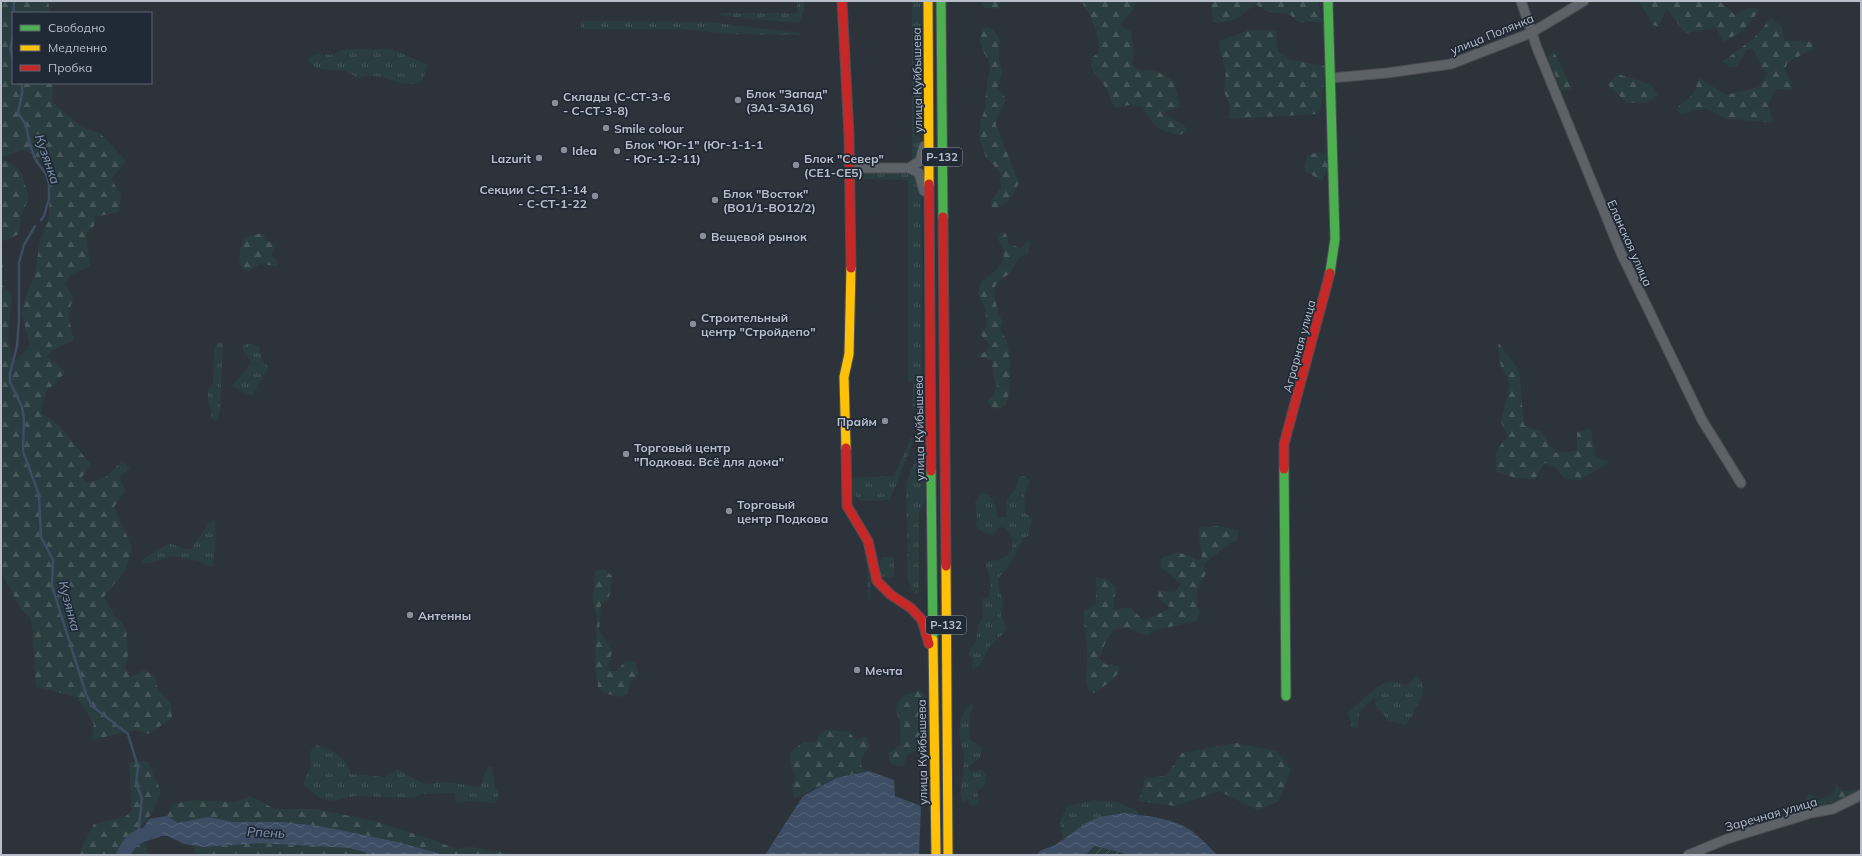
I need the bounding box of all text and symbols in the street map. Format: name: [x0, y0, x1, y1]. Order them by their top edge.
street label: улица Полянка: [1448, 10, 1536, 58]
legend: [12, 12, 152, 84]
text: Свободно: [48, 20, 105, 35]
street label: улица Куйбышева: [909, 27, 925, 133]
text: Медленно: [48, 40, 107, 55]
text: Пробка: [48, 60, 92, 75]
place label: Блок "Запад" (ЗА1-ЗА16): [746, 86, 828, 115]
place label: Склады (С-СТ-3-6 - С-СТ-3-8): [563, 89, 671, 118]
marker: Блок "Запад" (ЗА1-ЗА16): [733, 95, 743, 105]
marker: Склады (С-СТ-3-6 - С-СТ-3-8): [550, 98, 560, 108]
place label: Smile colour: [614, 121, 684, 136]
marker: Smile colour: [601, 123, 611, 133]
water label: Кузянка: [32, 132, 64, 186]
place label: Блок "Юг-1" (Юг-1-1-1 - Юг-1-2-11): [625, 137, 763, 166]
place label: Idea: [572, 143, 597, 158]
marker: Idea: [559, 145, 569, 155]
marker: Блок "Юг-1" (Юг-1-1-1 - Юг-1-2-11): [612, 146, 622, 156]
road number: Р-132: [922, 148, 962, 166]
place label: Lazurit: [491, 151, 531, 166]
place label: Блок "Север" (СЕ1-СЕ5): [804, 151, 884, 180]
marker: Lazurit: [534, 153, 544, 163]
marker: Блок "Север" (СЕ1-СЕ5): [791, 160, 801, 170]
place label: Секции С-СТ-1-14 - С-СТ-1-22: [479, 182, 587, 211]
place label: Блок "Восток" (ВО1/1-ВО12/2): [723, 186, 816, 215]
marker: Секции С-СТ-1-14 - С-СТ-1-22: [590, 191, 600, 201]
marker: Блок "Восток" (ВО1/1-ВО12/2): [710, 195, 720, 205]
street label: Еланская улица: [1604, 197, 1656, 289]
place label: Вещевой рынок: [711, 229, 807, 244]
marker: Вещевой рынок: [698, 231, 708, 241]
street label: Аграрная улица: [1279, 298, 1319, 394]
place label: Строительный центр "Стройдепо": [701, 310, 816, 339]
marker: Строительный центр "Стройдепо": [688, 319, 698, 329]
street label: улица Куйбышева: [911, 375, 927, 481]
place label: Прайм: [837, 414, 877, 429]
marker: Прайм: [880, 416, 890, 426]
place label: Торговый центр "Подкова. Всё для дома": [634, 440, 784, 469]
marker: Торговый центр "Подкова. Всё для дома": [621, 449, 631, 459]
place label: Торговый центр Подкова: [737, 497, 828, 526]
marker: Торговый центр Подкова: [724, 506, 734, 516]
water label: Кузянка: [56, 579, 84, 633]
place label: Антенны: [418, 608, 471, 623]
marker: Антенны: [405, 610, 415, 620]
road number: Р-132: [926, 616, 966, 634]
place label: Мечта: [865, 663, 903, 678]
marker: Мечта: [852, 665, 862, 675]
street label: улица Куйбышева: [914, 699, 930, 805]
street label: Заречная улица: [1723, 794, 1819, 834]
water label: Рпень: [247, 823, 285, 841]

